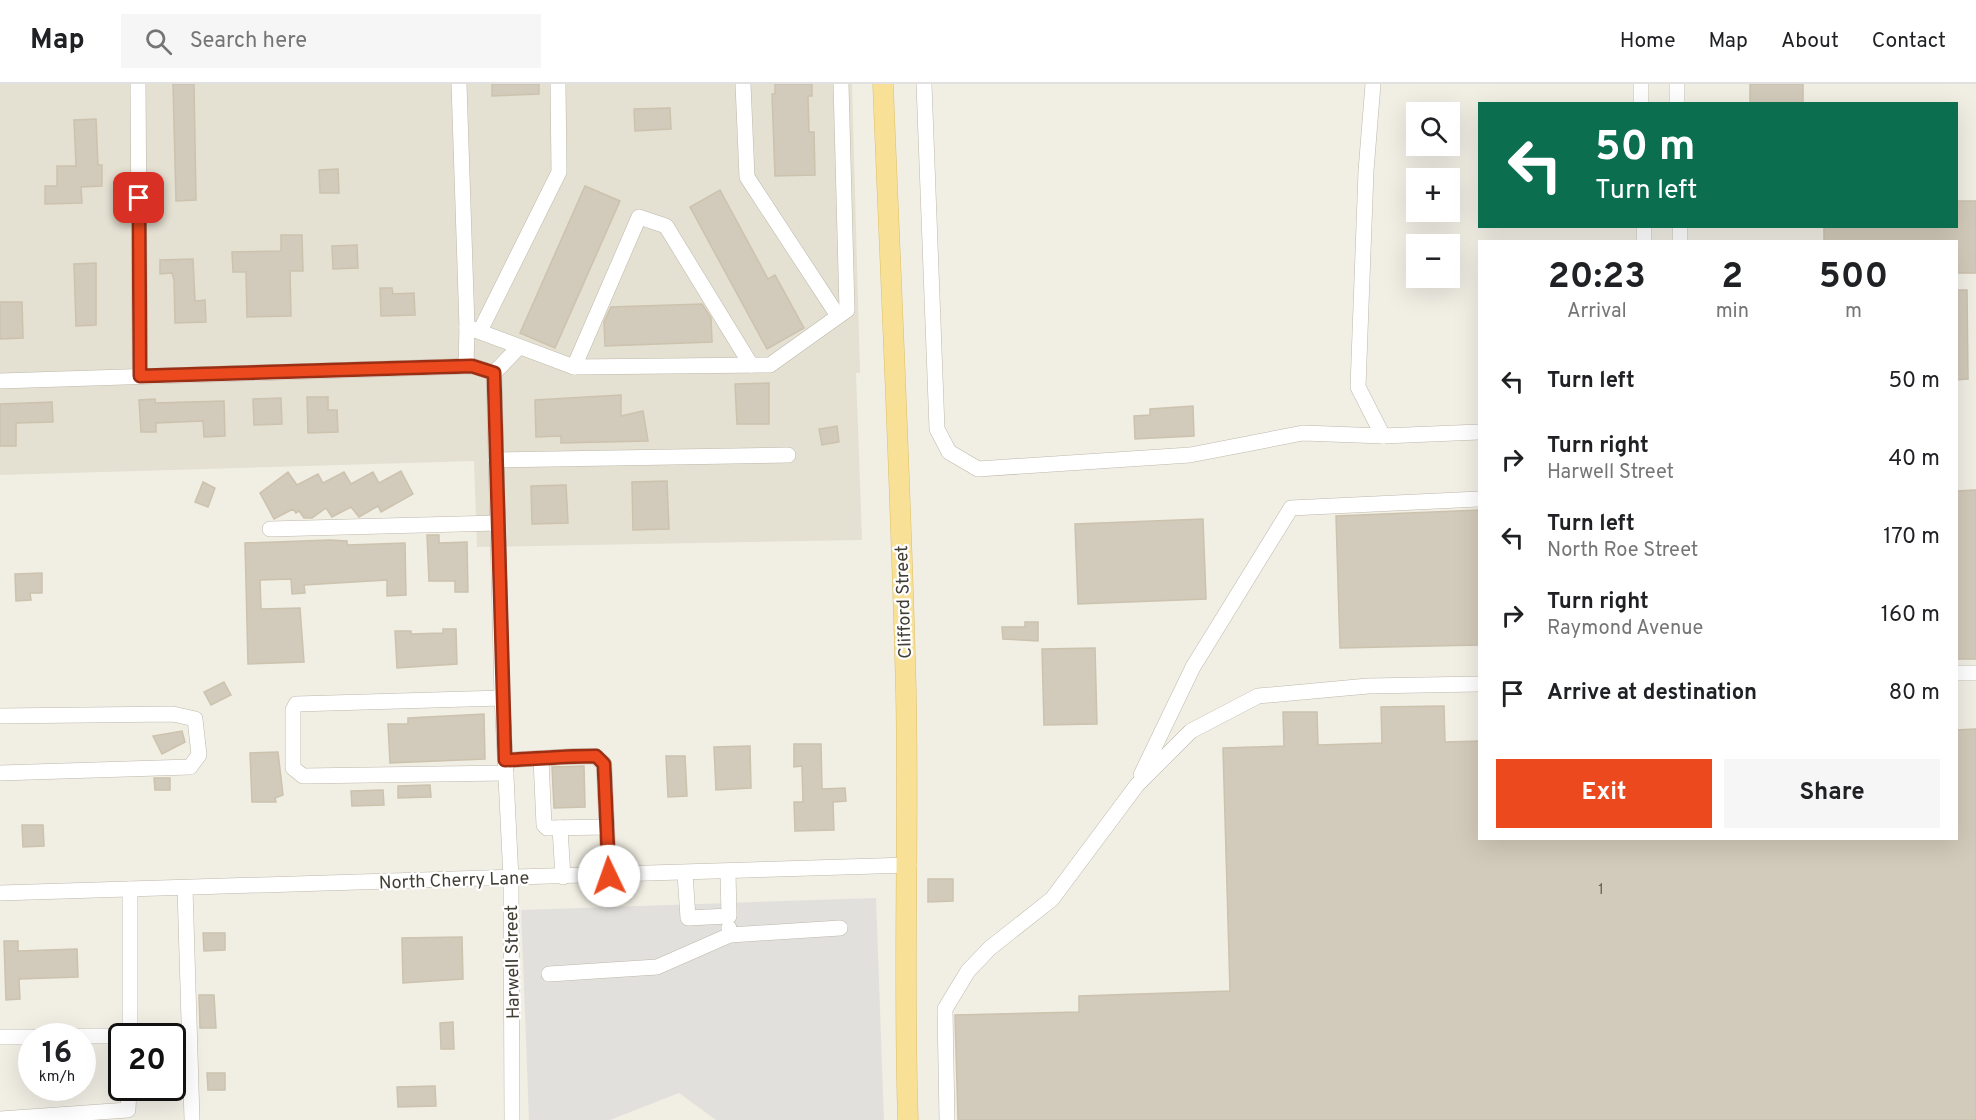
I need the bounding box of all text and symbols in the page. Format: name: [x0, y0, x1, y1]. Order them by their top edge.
search box: [121, 14, 541, 68]
text: Map: [30, 23, 85, 59]
icon: search: [142, 25, 175, 58]
text: Search here: [190, 28, 307, 55]
text: Home: [1620, 28, 1676, 55]
text: Map: [1709, 28, 1748, 55]
text: About: [1781, 28, 1839, 55]
text: Contact: [1872, 28, 1946, 55]
map controls: [1406, 102, 1460, 288]
button: search: [1406, 102, 1460, 156]
text: 50 m: [1595, 122, 1696, 175]
icon: left: [1496, 126, 1574, 204]
button: +: [1406, 168, 1460, 222]
pin: [113, 172, 164, 223]
text: Turn left: [1595, 174, 1697, 208]
icon: arrive: [122, 181, 155, 214]
button: −: [1406, 234, 1460, 288]
text: 20:23: [1548, 255, 1646, 301]
text: 2: [1721, 255, 1743, 301]
text: 500: [1819, 255, 1888, 301]
text: Arrival: [1567, 299, 1627, 325]
text: min: [1716, 299, 1749, 325]
text: m: [1845, 299, 1862, 325]
icon: left: [1496, 365, 1529, 398]
text: Turn left: [1547, 368, 1635, 395]
text: 50 m: [1888, 368, 1940, 395]
text: Turn right: [1547, 433, 1649, 460]
icon: right: [1496, 443, 1529, 476]
text: 40 m: [1888, 446, 1940, 473]
text: Harwell Street: [1547, 460, 1674, 486]
text: Turn left: [1547, 511, 1635, 538]
icon: left: [1496, 521, 1529, 554]
text: 170 m: [1883, 524, 1940, 551]
text: North Roe Street: [1547, 538, 1698, 564]
street label: Clifford Street: [891, 545, 918, 659]
text: Turn right: [1547, 589, 1649, 616]
icon: right: [1496, 599, 1529, 632]
text: 160 m: [1881, 602, 1940, 629]
text: Raymond Avenue: [1547, 616, 1703, 642]
icon: arrive: [1496, 677, 1529, 710]
text: Arrive at destination: [1547, 680, 1757, 707]
text: 80 m: [1889, 680, 1940, 707]
button: Exit: [1496, 759, 1712, 828]
button: Share: [1724, 759, 1940, 828]
position arrow: [577, 844, 641, 908]
street label: North Cherry Lane: [378, 867, 530, 896]
house number: 1: [1598, 881, 1604, 900]
street label: Harwell Street: [501, 905, 526, 1019]
speed limit sign: 20: [108, 1023, 186, 1101]
text: 16: [42, 1036, 72, 1073]
text: km/h: [39, 1068, 75, 1087]

